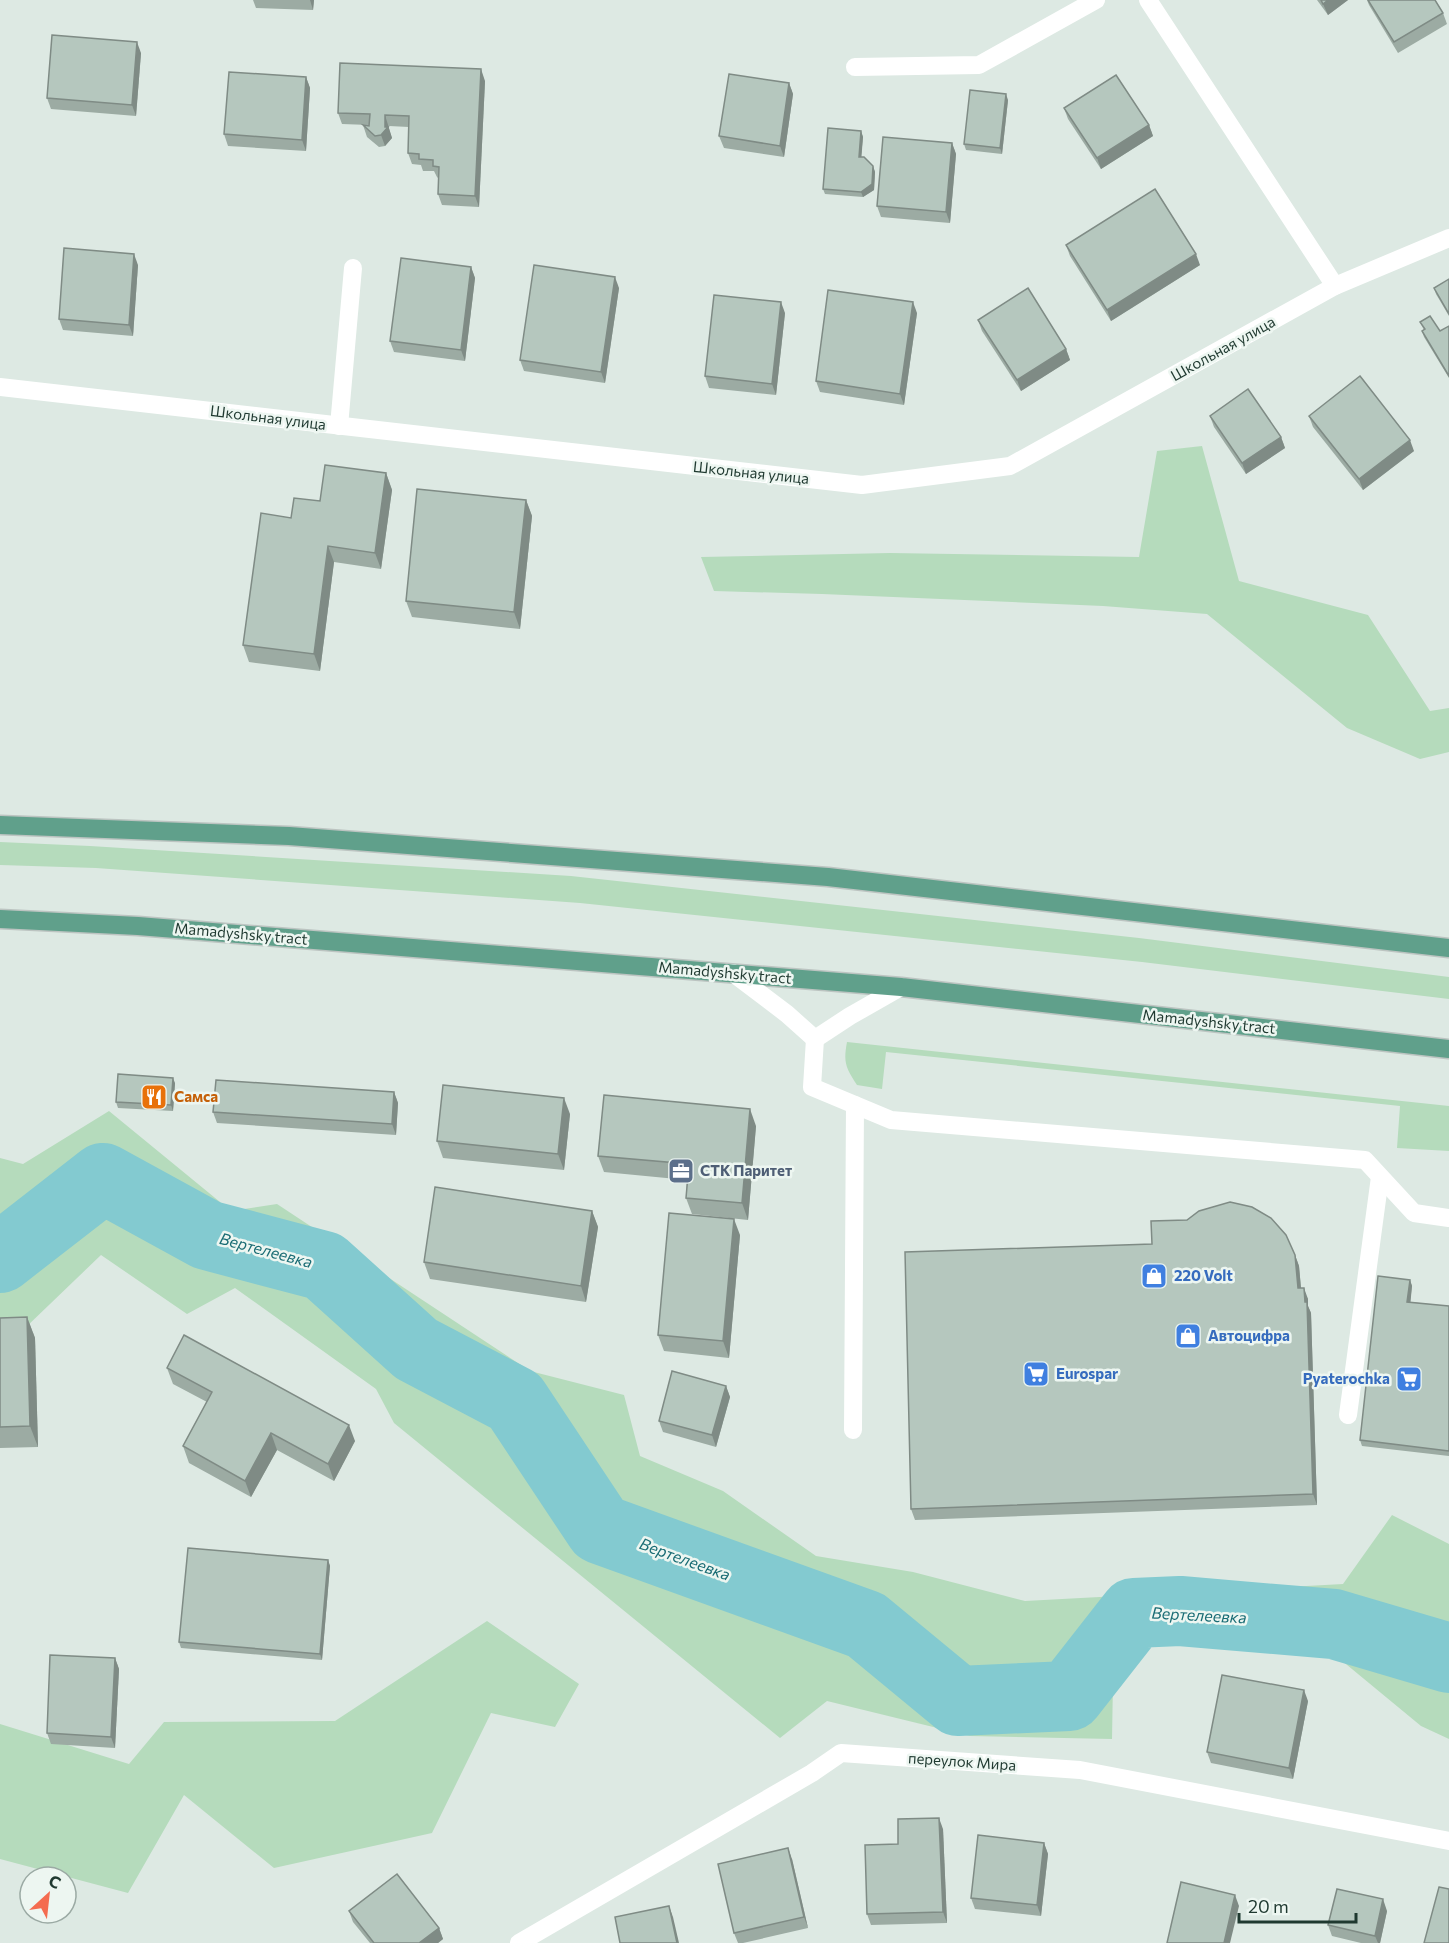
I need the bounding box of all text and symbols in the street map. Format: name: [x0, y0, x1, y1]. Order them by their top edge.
street label: Школьная улица: [1167, 312, 1278, 384]
street label: Школьная улица: [209, 401, 327, 433]
street label: Школьная улица: [692, 457, 810, 487]
street label: Mamadyshsky tract: [174, 918, 308, 948]
street label: Mamadyshsky tract: [658, 957, 792, 987]
street label: Mamadyshsky tract: [1142, 1005, 1277, 1037]
restaurant icon: Самса: [139, 1082, 169, 1112]
place label: Самса: [174, 1087, 218, 1105]
office icon: СТК Паритет: [666, 1156, 696, 1186]
place label: СТК Паритет: [700, 1161, 792, 1179]
water label: Вертелеевка: [218, 1228, 315, 1271]
shop icon: 220 Volt: [1139, 1261, 1169, 1291]
place label: 220 Volt: [1174, 1266, 1233, 1284]
shop icon: Автоцифра: [1173, 1321, 1203, 1351]
place label: Автоцифра: [1208, 1326, 1290, 1344]
supermarket icon: Eurospar: [1021, 1359, 1051, 1389]
place label: Eurospar: [1056, 1364, 1118, 1382]
supermarket icon: Pyaterochka: [1394, 1364, 1424, 1394]
place label: Pyaterochka: [1303, 1369, 1390, 1387]
water label: Вертелеевка: [637, 1533, 733, 1584]
water label: Вертелеевка: [1151, 1603, 1247, 1626]
street label: переулок Мира: [907, 1748, 1017, 1774]
north arrow: [18, 1865, 78, 1925]
text: С: [46, 1870, 64, 1892]
scale bar: [1239, 1886, 1356, 1924]
text: 20 m: [1248, 1895, 1289, 1917]

